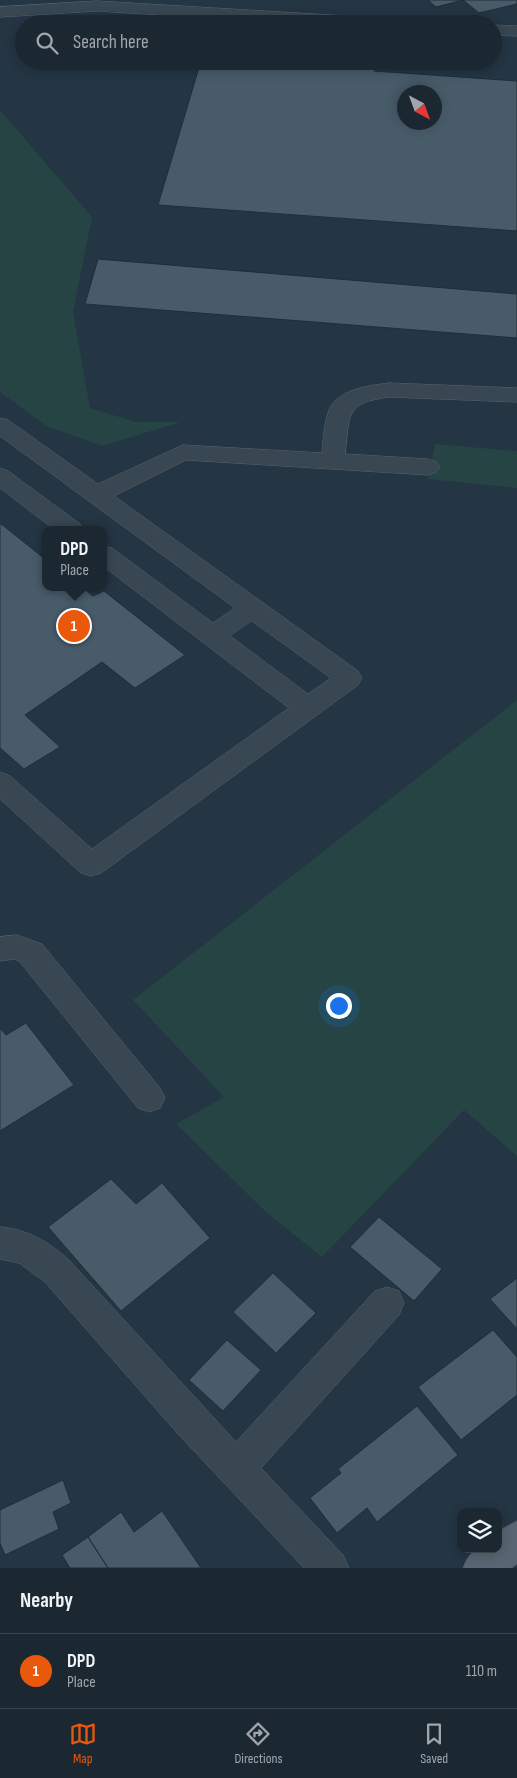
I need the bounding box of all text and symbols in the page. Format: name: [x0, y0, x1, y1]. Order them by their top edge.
search box: [15, 15, 502, 70]
icon: search: [33, 29, 61, 57]
text: Search here: [73, 31, 149, 54]
north arrow: [397, 85, 442, 130]
popup: [42, 526, 107, 591]
text: DPD: [60, 538, 88, 561]
text: Place: [60, 561, 89, 580]
pin: 1: [58, 607, 90, 645]
your location: [326, 993, 352, 1019]
map controls: [457, 1508, 502, 1553]
button: layers: [457, 1508, 502, 1553]
text: Nearby: [20, 1588, 73, 1613]
text: DPD: [67, 1650, 95, 1673]
text: 1: [33, 1662, 39, 1681]
text: 110 m: [466, 1662, 497, 1681]
text: Place: [67, 1673, 96, 1692]
tab: Map: [69, 1720, 97, 1767]
tab: Directions: [234, 1720, 283, 1767]
tab: Saved: [420, 1720, 448, 1767]

